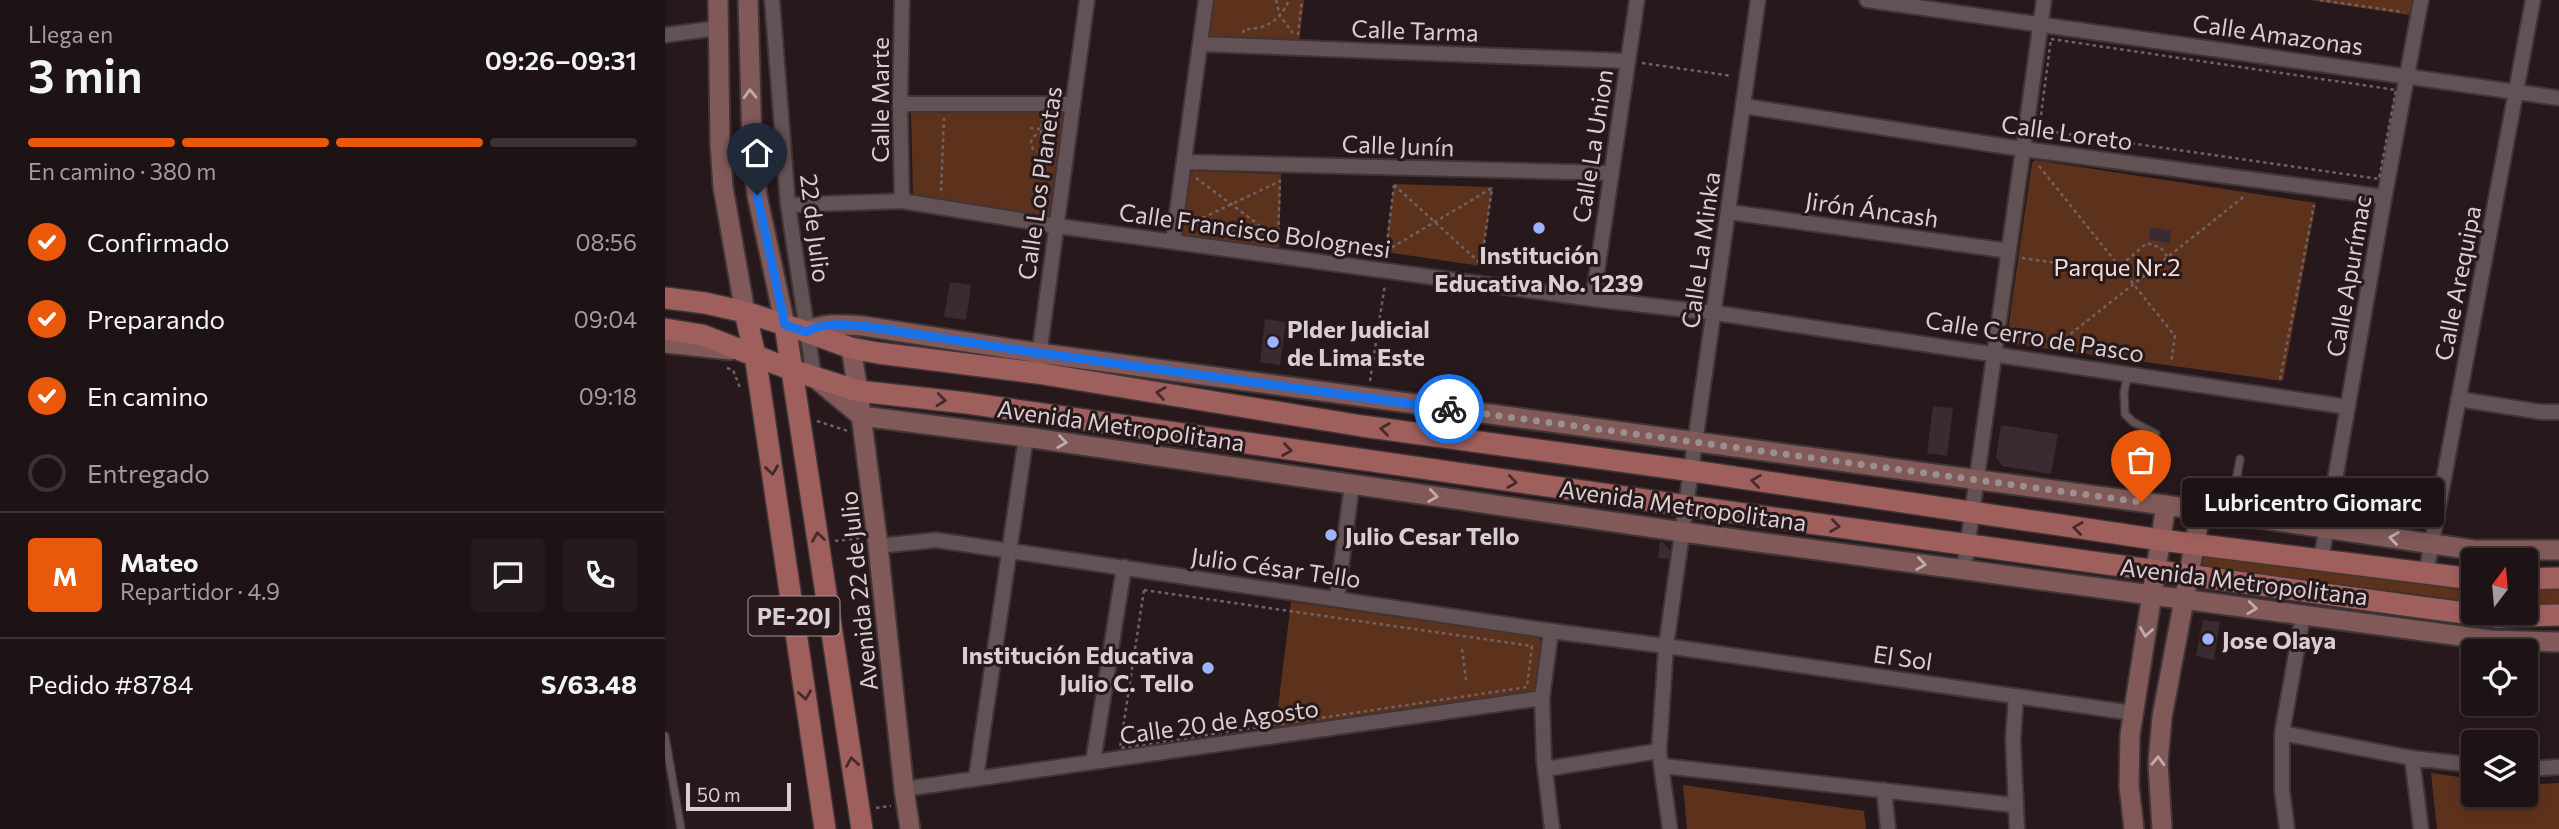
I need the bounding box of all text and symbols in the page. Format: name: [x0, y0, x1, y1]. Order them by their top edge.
street label: Calle Amazonas: [2191, 8, 2365, 60]
street label: Calle Tarma: [1351, 13, 1479, 47]
text: Llega en: [28, 20, 113, 48]
street label: Calle Marte: [865, 37, 894, 163]
text: 09:26–09:31: [485, 44, 637, 75]
text: 3 min: [28, 46, 143, 102]
street label: Calle La Union: [1566, 67, 1618, 225]
street label: Calle Los Planetas: [1011, 84, 1067, 282]
one-way arrow: [743, 89, 758, 100]
street label: Calle Loreto: [2000, 108, 2134, 156]
pin: [727, 123, 787, 195]
street label: Calle Junín: [1341, 129, 1455, 161]
icon: home: [738, 134, 776, 172]
text: En camino · 380 m: [28, 157, 216, 185]
street label: Calle La Minka: [1675, 170, 1725, 330]
street label: 22 de Julio: [795, 172, 837, 284]
street label: Jirón Áncash: [1803, 185, 1941, 233]
street label: Calle Apurímac: [2320, 193, 2376, 359]
street label: Calle Francisco Bolognesi: [1117, 197, 1393, 263]
street label: Calle Arequipa: [2428, 203, 2486, 363]
marker: Institución Educativa No. 1239: [1531, 220, 1547, 236]
icon: check: [28, 223, 66, 261]
text: Confirmado: [87, 226, 229, 257]
text: 08:56: [575, 228, 637, 256]
place label: Institución Educativa No. 1239: [1434, 240, 1644, 297]
park label: Parque Nr.2: [2054, 252, 2180, 281]
icon: check: [28, 300, 66, 338]
text: Preparando: [87, 303, 225, 334]
street label: Calle Cerro de Pasco: [1924, 304, 2146, 368]
text: 09:04: [574, 305, 637, 333]
place label: Plder Judicial de Lima Este: [1287, 314, 1430, 371]
marker: Plder Judicial de Lima Este: [1265, 334, 1281, 350]
courier: [1414, 374, 1484, 444]
icon: check: [28, 377, 66, 415]
text: En camino: [87, 380, 209, 411]
text: 09:18: [579, 382, 637, 410]
one-way arrow: [1155, 386, 1167, 401]
icon: bike: [1430, 390, 1468, 428]
one-way arrow: [935, 392, 946, 407]
street label: Avenida Metropolitana: [996, 393, 1246, 457]
one-way arrow: [1380, 422, 1391, 437]
pin: [2111, 430, 2171, 502]
one-way arrow: [1056, 435, 1068, 450]
icon: bag: [2122, 441, 2160, 479]
one-way arrow: [1281, 442, 1293, 457]
text: Entregado: [87, 457, 210, 488]
one-way arrow: [764, 464, 779, 476]
street label: Avenida Metropolitana: [1558, 473, 1808, 537]
one-way arrow: [1506, 474, 1518, 489]
one-way arrow: [1750, 474, 1762, 489]
callout: Lubricentro Giomarc: [2183, 477, 2445, 526]
one-way arrow: [1427, 488, 1439, 503]
text: Lubricentro Giomarc: [2204, 488, 2422, 516]
street label: Avenida 22 de Julio: [833, 490, 883, 692]
one-way arrow: [1829, 519, 1841, 534]
place label: Julio Cesar Tello: [1345, 521, 1520, 550]
one-way arrow: [2073, 521, 2084, 536]
marker: Julio Cesar Tello: [1323, 527, 1339, 543]
one-way arrow: [811, 531, 826, 542]
one-way arrow: [2388, 531, 2400, 546]
button: chat: [471, 538, 545, 612]
button: phone: [563, 538, 637, 612]
street label: Julio César Tello: [1189, 541, 1363, 593]
text: Mateo: [120, 546, 199, 577]
north arrow: [2461, 548, 2537, 625]
map controls: [2461, 548, 2538, 807]
street label: Avenida Metropolitana: [2118, 551, 2370, 611]
one-way arrow: [1915, 556, 1927, 571]
text: M: [52, 560, 78, 591]
text: Repartidor · 4.9: [120, 577, 280, 605]
road number: PE-20J: [748, 596, 839, 636]
one-way arrow: [2246, 600, 2258, 615]
place label: Jose Olaya: [2222, 625, 2336, 654]
one-way arrow: [2139, 626, 2154, 638]
marker: Jose Olaya: [2200, 631, 2216, 647]
street label: El Sol: [1872, 639, 1934, 675]
button: locate: [2461, 639, 2538, 716]
place label: Institución Educativa Julio C. Tello: [961, 640, 1194, 697]
marker: Institución Educativa Julio C. Tello: [1200, 660, 1216, 676]
text: Pedido #8784: [28, 668, 193, 699]
text: S/63.48: [541, 668, 637, 699]
one-way arrow: [798, 689, 813, 701]
street label: Calle 20 de Agosto: [1118, 693, 1320, 749]
button: layers: [2461, 730, 2538, 807]
one-way arrow: [2151, 755, 2166, 766]
one-way arrow: [845, 756, 860, 767]
scale bar: [686, 780, 791, 812]
text: 50 m: [697, 783, 741, 806]

